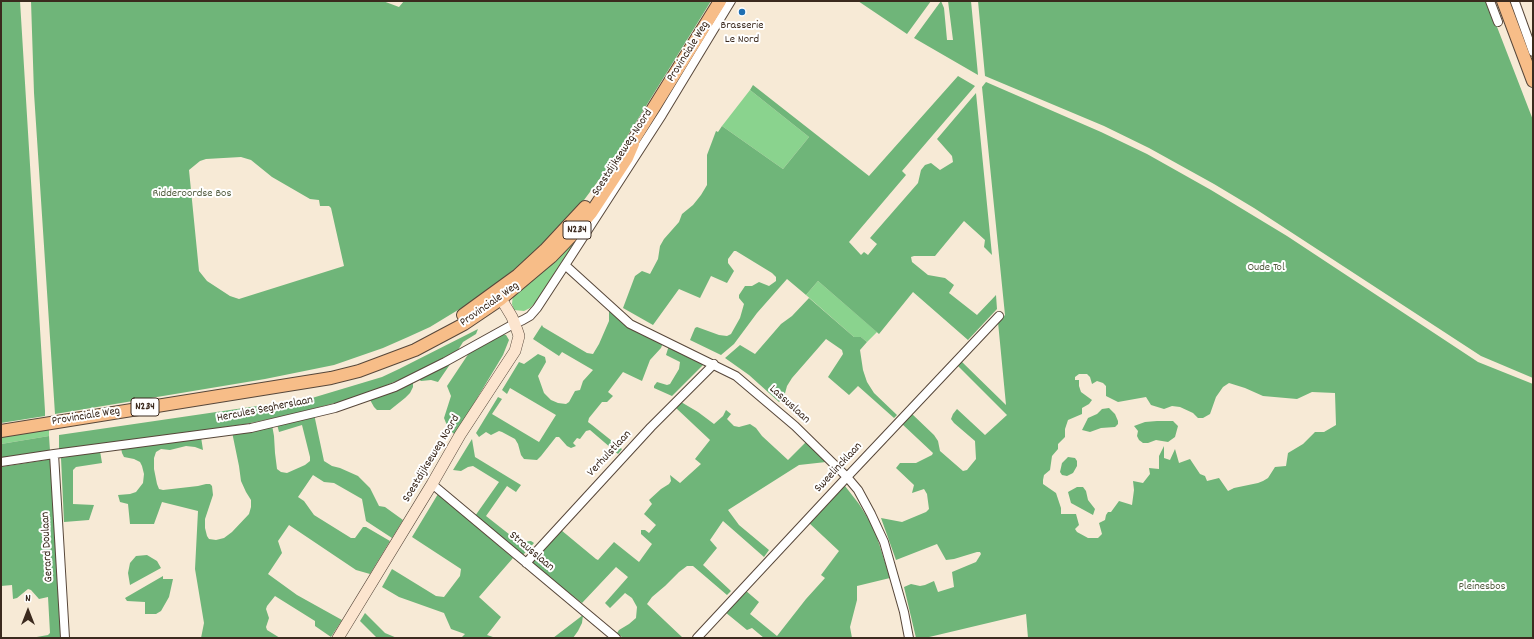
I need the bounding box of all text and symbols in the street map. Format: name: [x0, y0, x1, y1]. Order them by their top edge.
marker: Brasserie Le Nord: [737, 7, 747, 17]
street label: Provinciale Weg: [665, 19, 713, 85]
place label: Brasserie Le Nord: [720, 19, 764, 47]
street label: Soestdijkseweg-Noord: [590, 107, 656, 199]
park label: Ridderoordse Bos: [153, 187, 231, 201]
road number: N234: [563, 221, 591, 239]
park label: Oude Tol: [1247, 261, 1285, 275]
street label: Provinciale Weg: [458, 279, 522, 331]
street label: Lassuslaan: [765, 383, 813, 427]
street label: Hercules Segherslaan: [216, 394, 314, 426]
road number: N234: [131, 398, 159, 416]
street label: Provinciale Weg: [51, 404, 121, 430]
street label: Soestdijkseweg Noord: [400, 413, 464, 505]
street label: Verhulstlaan: [585, 428, 635, 480]
street label: Sweelincklaan: [812, 440, 866, 496]
street label: Gerard Doulaan: [39, 511, 57, 583]
street label: Strausslaan: [505, 529, 557, 575]
park label: Pleinesbos: [1458, 580, 1506, 594]
north arrow: [8, 591, 48, 631]
text: N: [25, 591, 31, 607]

